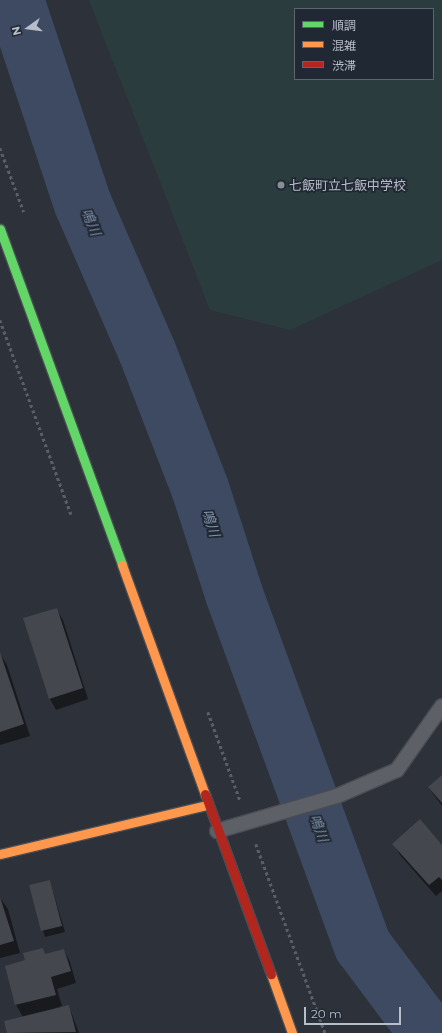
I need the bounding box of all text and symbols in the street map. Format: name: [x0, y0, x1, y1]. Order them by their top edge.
north arrow: [8, 8, 48, 48]
legend: [294, 8, 434, 80]
text: 順調: [332, 18, 356, 33]
text: N: [8, 25, 24, 37]
text: 混雑: [332, 38, 356, 53]
text: 渋滞: [332, 58, 356, 73]
place label: 七飯町立七飯中学校: [289, 177, 406, 193]
marker: 七飯町立七飯中学校: [276, 180, 286, 190]
water label: 鳴川: [78, 206, 104, 238]
water label: 鳴川: [199, 507, 223, 539]
water label: 鳴川: [306, 812, 332, 844]
scale bar: [306, 999, 403, 1025]
text: 20 m: [311, 1006, 342, 1021]

